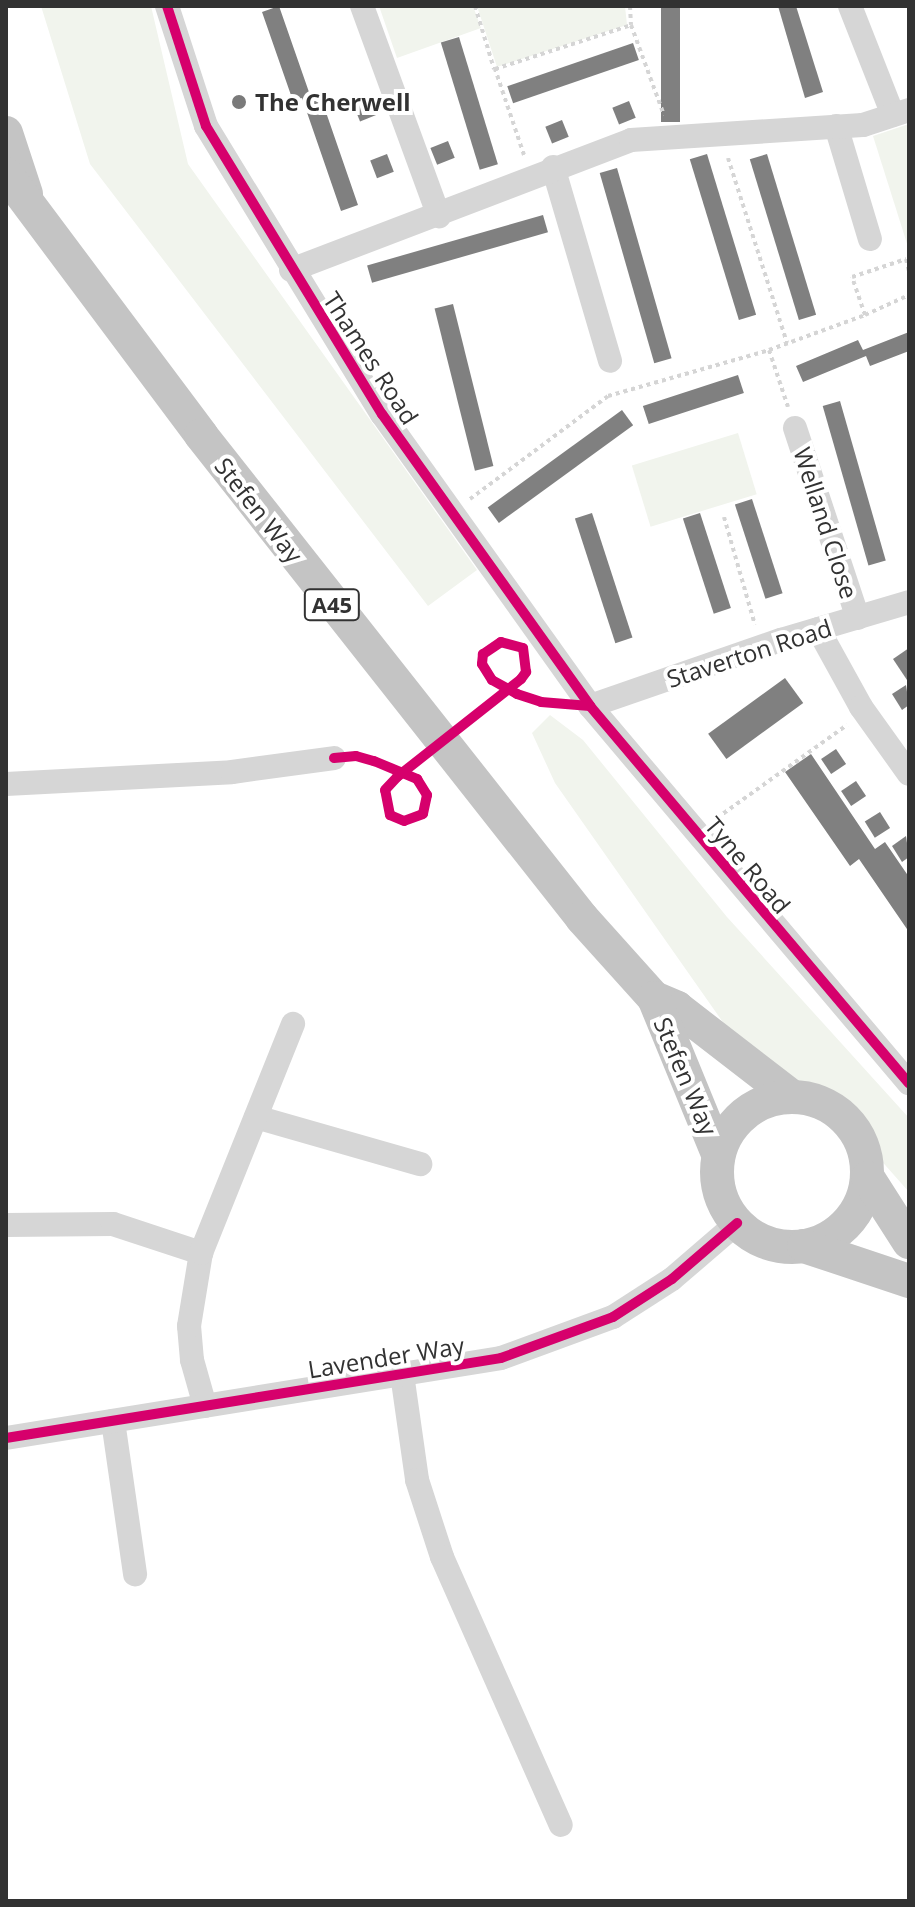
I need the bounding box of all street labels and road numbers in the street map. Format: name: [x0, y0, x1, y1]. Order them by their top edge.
street label: Thames Road: [318, 286, 424, 430]
street label: Welland Close: [788, 444, 864, 602]
street label: Stefen Way: [209, 452, 309, 568]
road number: A45: [302, 587, 362, 623]
street label: Staverton Road: [663, 613, 835, 693]
street label: Tyne Road: [699, 811, 797, 919]
street label: Stefen Way: [648, 1013, 724, 1139]
street label: Lavender Way: [306, 1330, 466, 1384]

